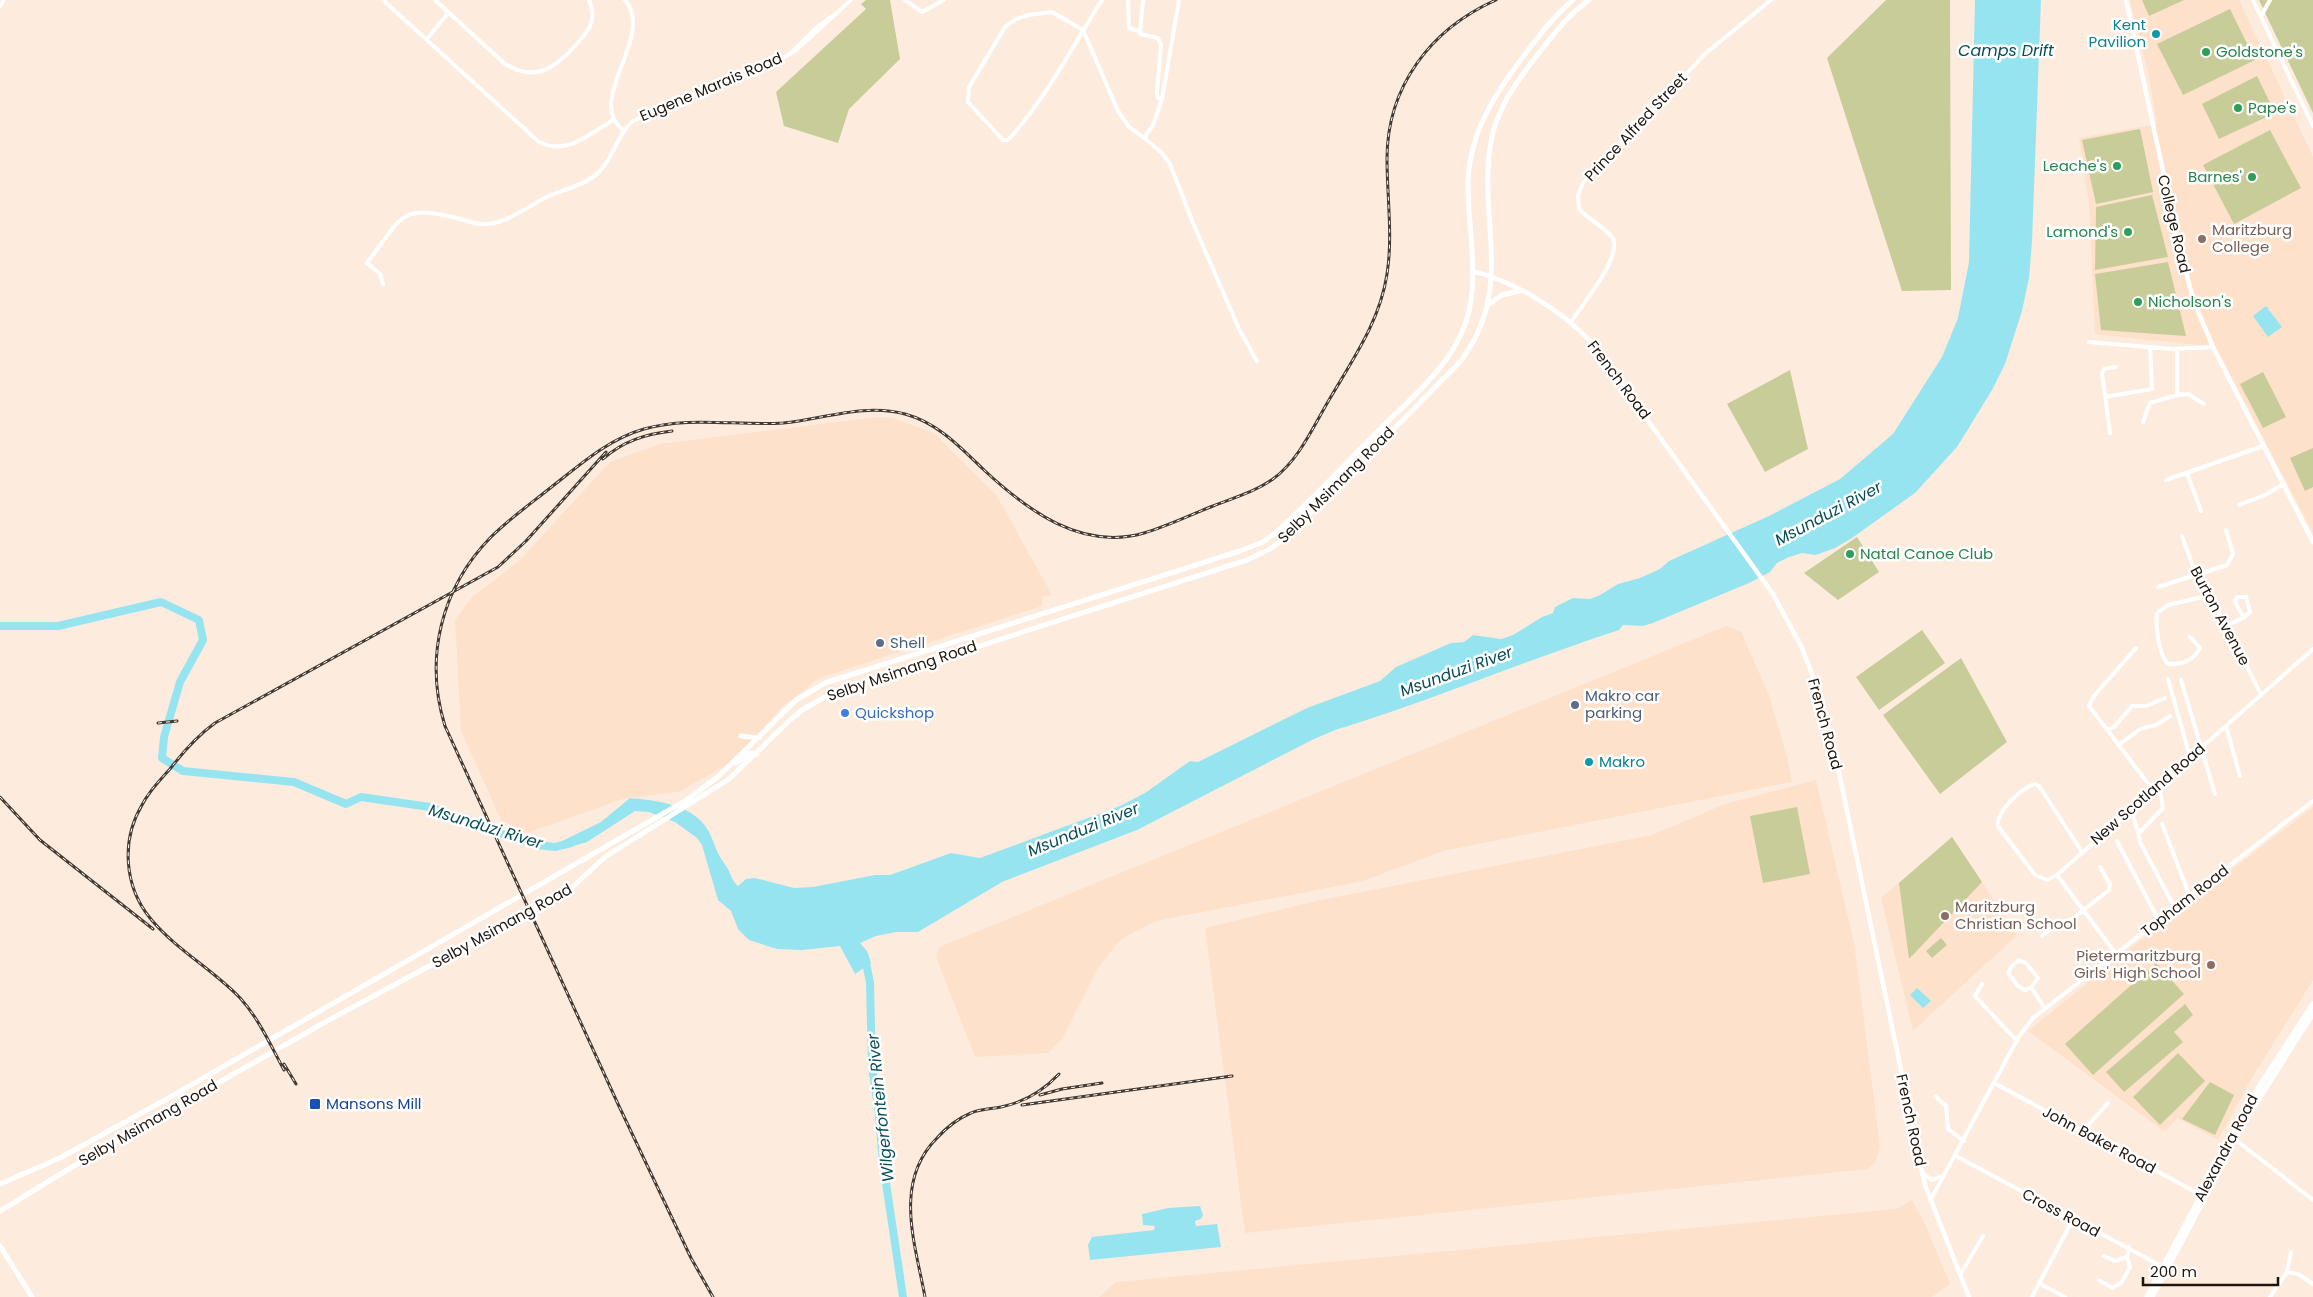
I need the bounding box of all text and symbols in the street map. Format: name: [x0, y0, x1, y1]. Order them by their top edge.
place label: Kent Pavilion: [2088, 14, 2146, 52]
marker: Kent Pavilion: [2150, 28, 2162, 40]
water label: Camps Drift: [1958, 39, 2055, 62]
place label: Goldstone's: [2216, 41, 2303, 62]
marker: Goldstone's: [2200, 46, 2212, 58]
street label: Eugene Marais Road: [636, 47, 785, 126]
street label: Prince Alfred Street: [1580, 68, 1692, 186]
place label: Pape's: [2248, 97, 2297, 118]
marker: Pape's: [2232, 102, 2244, 114]
place label: Leache's: [2043, 155, 2107, 176]
marker: Leache's: [2111, 160, 2123, 172]
place label: Barnes': [2188, 166, 2242, 187]
marker: Barnes': [2246, 171, 2258, 183]
street label: College Road: [2153, 173, 2196, 275]
place label: Maritzburg College: [2212, 219, 2292, 257]
place label: Lamond's: [2046, 221, 2118, 242]
marker: Lamond's: [2122, 226, 2134, 238]
marker: Maritzburg College: [2196, 233, 2208, 245]
place label: Nicholson's: [2148, 291, 2232, 312]
marker: Nicholson's: [2132, 296, 2144, 308]
street label: French Road: [1583, 336, 1656, 423]
street label: Selby Msimang Road: [1273, 422, 1399, 548]
water label: Msunduzi River: [1771, 475, 1887, 551]
place label: Natal Canoe Club: [1860, 543, 1993, 564]
marker: Natal Canoe Club: [1844, 548, 1856, 560]
street label: Burton Avenue: [2185, 563, 2255, 669]
place label: Shell: [890, 632, 925, 653]
street label: Selby Msimang Road: [824, 635, 980, 706]
marker: Shell: [874, 637, 886, 649]
water label: Msunduzi River: [1397, 640, 1517, 702]
street label: French Road: [1803, 676, 1848, 772]
place label: Makro car parking: [1585, 685, 1660, 723]
marker: Makro car parking: [1569, 699, 1581, 711]
place label: Quickshop: [855, 702, 934, 723]
marker: Quickshop: [839, 707, 851, 719]
street label: New Scotland Road: [2086, 738, 2210, 849]
place label: Makro: [1599, 751, 1645, 772]
marker: Makro: [1583, 756, 1595, 768]
water label: Msunduzi River: [1024, 796, 1143, 862]
water label: Msunduzi River: [426, 798, 547, 855]
street label: Topham Road: [2136, 860, 2233, 942]
street label: Selby Msimang Road: [428, 878, 576, 973]
place label: Maritzburg Christian School: [1955, 896, 2077, 934]
marker: Maritzburg Christian School: [1939, 910, 1951, 922]
place label: Pietermaritzburg Girls' High School: [2074, 945, 2201, 983]
marker: Pietermaritzburg Girls' High School: [2205, 959, 2217, 971]
water label: Wilgerfontein River: [861, 1032, 900, 1183]
street label: French Road: [1891, 1072, 1932, 1168]
street label: Selby Msimang Road: [74, 1074, 221, 1171]
street label: Alexandra Road: [2188, 1090, 2263, 1205]
place label: Mansons Mill: [326, 1093, 422, 1114]
marker: Mansons Mill: [308, 1097, 322, 1111]
street label: John Baker Road: [2039, 1101, 2160, 1178]
street label: Cross Road: [2019, 1183, 2104, 1242]
scale bar: [2143, 1254, 2278, 1286]
text: 200 m: [2150, 1261, 2197, 1282]

